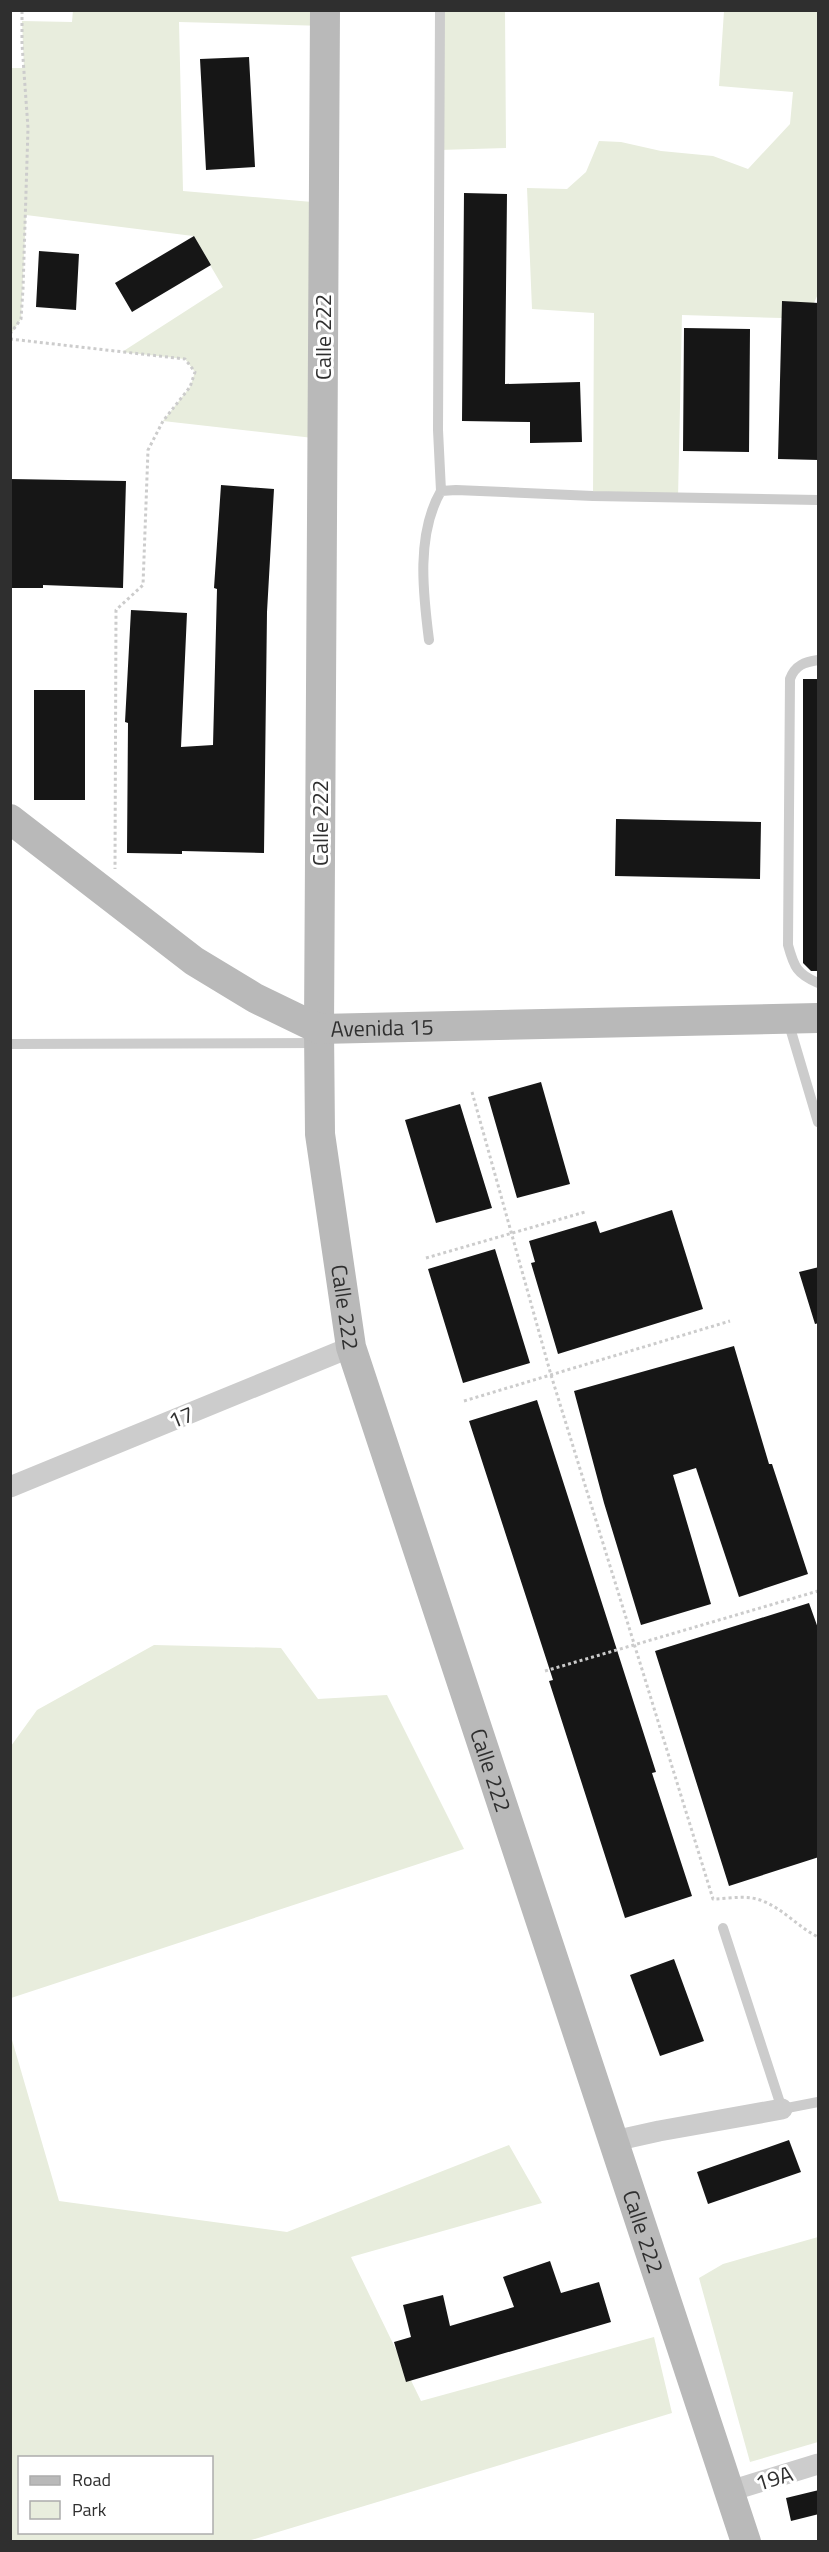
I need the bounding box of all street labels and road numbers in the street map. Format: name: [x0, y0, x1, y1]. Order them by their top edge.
street label: Calle 222: [306, 294, 340, 380]
street label: Calle 222: [303, 780, 337, 866]
street label: Avenida 15: [330, 1009, 434, 1046]
street label: Calle 222: [322, 1262, 368, 1352]
street label: 17: [163, 1397, 199, 1437]
street label: Calle 222: [461, 1724, 521, 1816]
street label: Calle 222: [614, 2185, 673, 2278]
street label: 19A: [751, 2456, 797, 2500]

